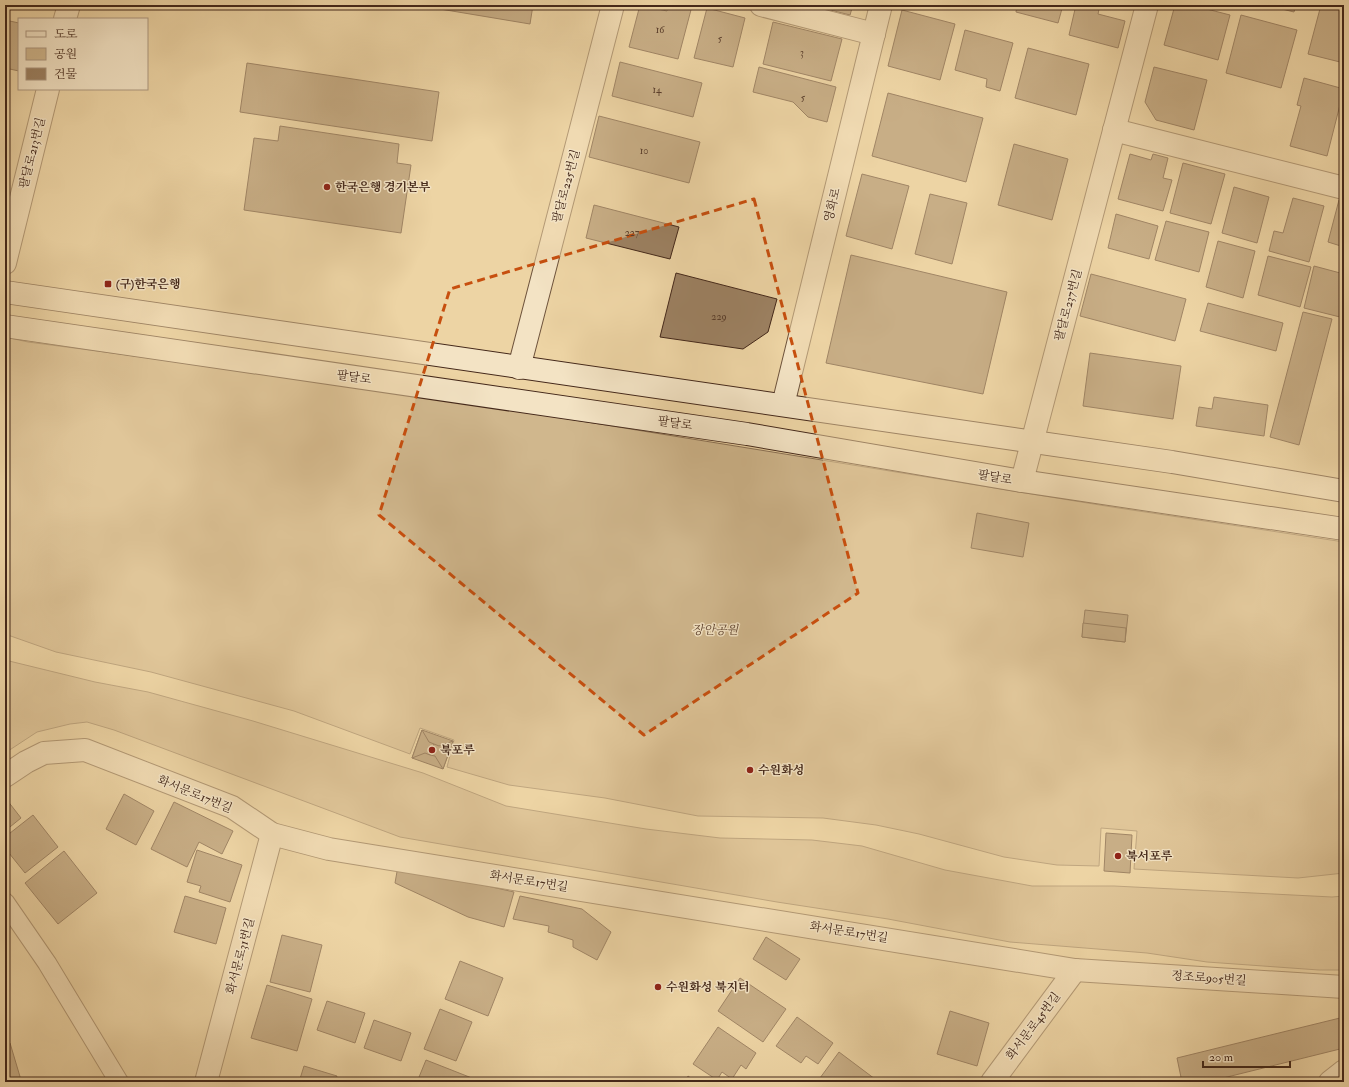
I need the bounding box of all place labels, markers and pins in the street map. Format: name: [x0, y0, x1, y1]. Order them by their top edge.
place label: 한국은행 경기본부: [335, 180, 431, 195]
marker: 한국은행 경기본부: [322, 182, 332, 192]
place label: (구)한국은행: [116, 277, 181, 292]
marker: (구)한국은행: [103, 279, 113, 289]
place label: 북포루: [440, 743, 475, 758]
marker: 북포루: [427, 745, 437, 755]
place label: 수원화성: [758, 763, 804, 778]
marker: 수원화성: [745, 765, 755, 775]
place label: 북서포루: [1126, 849, 1173, 864]
marker: 북서포루: [1113, 851, 1123, 861]
place label: 수원화성 북지터: [666, 980, 750, 995]
marker: 수원화성 북지터: [653, 982, 663, 992]

